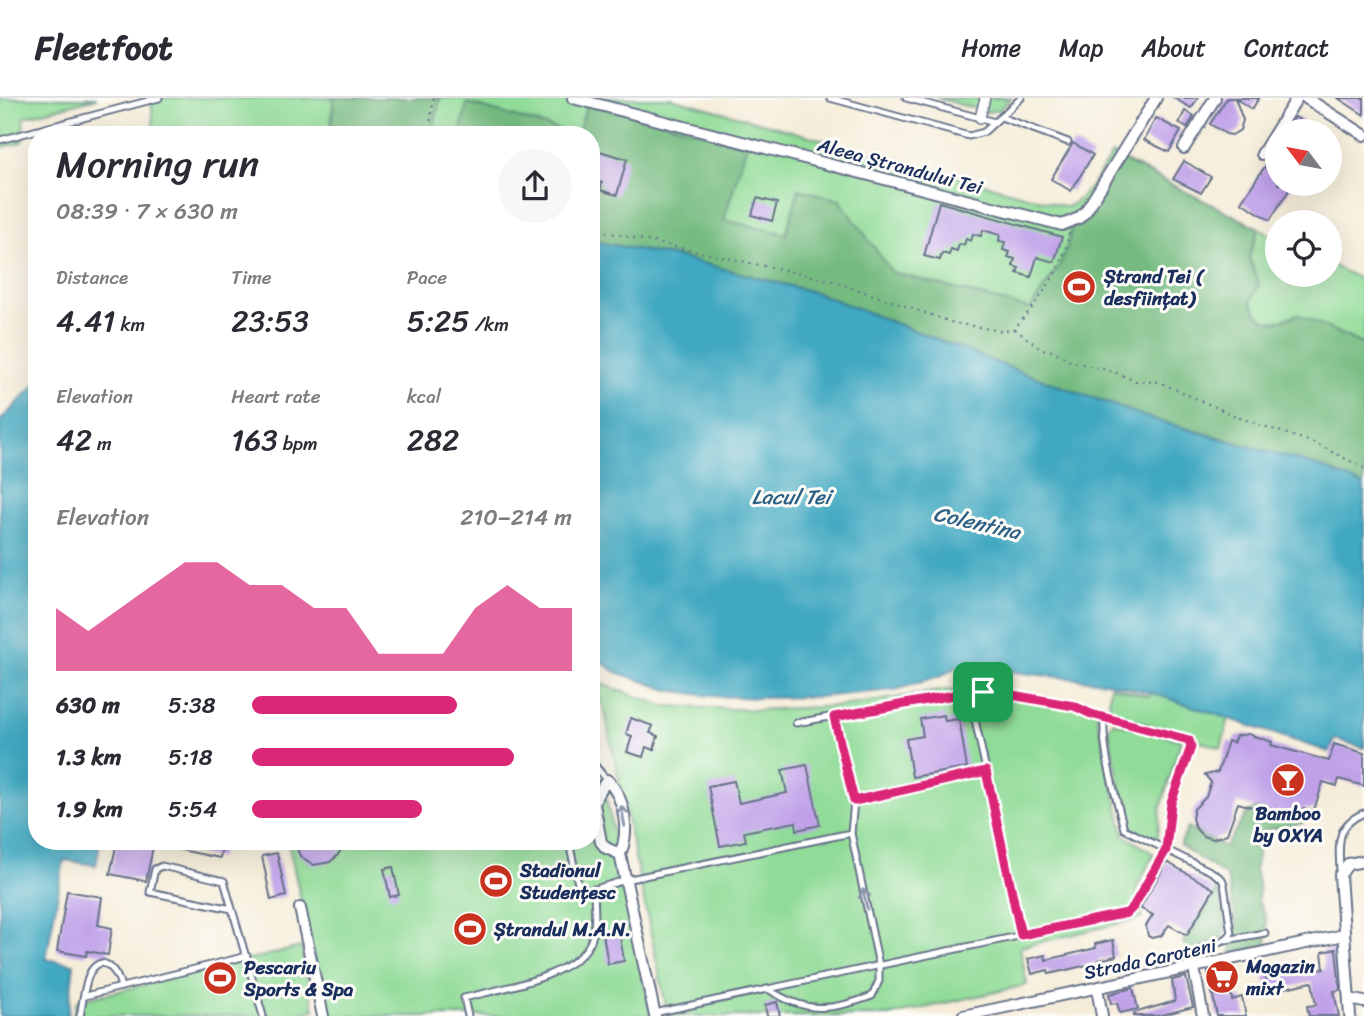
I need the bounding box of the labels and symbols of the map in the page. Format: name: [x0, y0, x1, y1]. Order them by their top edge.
north arrow: [1265, 119, 1342, 196]
street label: Aleea Ștrandului Tei: [813, 128, 987, 204]
place label: Ștrand Tei ( desființat): [1103, 260, 1206, 315]
sports icon: Ștrand Tei ( desființat): [1060, 268, 1098, 306]
water label: Lacul Tei: [752, 478, 835, 516]
water label: Colentina: [930, 495, 1026, 552]
pin: [953, 662, 1013, 722]
bar icon: Bamboo by OXYA: [1269, 761, 1307, 799]
place label: Bamboo by OXYA: [1252, 797, 1323, 852]
one-way arrow: [615, 805, 629, 828]
place label: Stadionul Studențesc: [519, 854, 617, 909]
sports icon: Stadionul Studențesc: [477, 862, 515, 900]
one-way arrow: [858, 888, 872, 911]
sports icon: Ștrandul M.A.N.: [451, 910, 489, 948]
place label: Ștrandul M.A.N.: [493, 913, 631, 946]
street label: Strada Caroteni: [1081, 929, 1220, 989]
place label: Magazin mixt: [1245, 950, 1315, 1005]
place label: Pescariu Sports & Spa: [243, 951, 354, 1006]
supermarket icon: Magazin mixt: [1203, 958, 1241, 996]
sports icon: Pescariu Sports & Spa: [201, 959, 239, 997]

